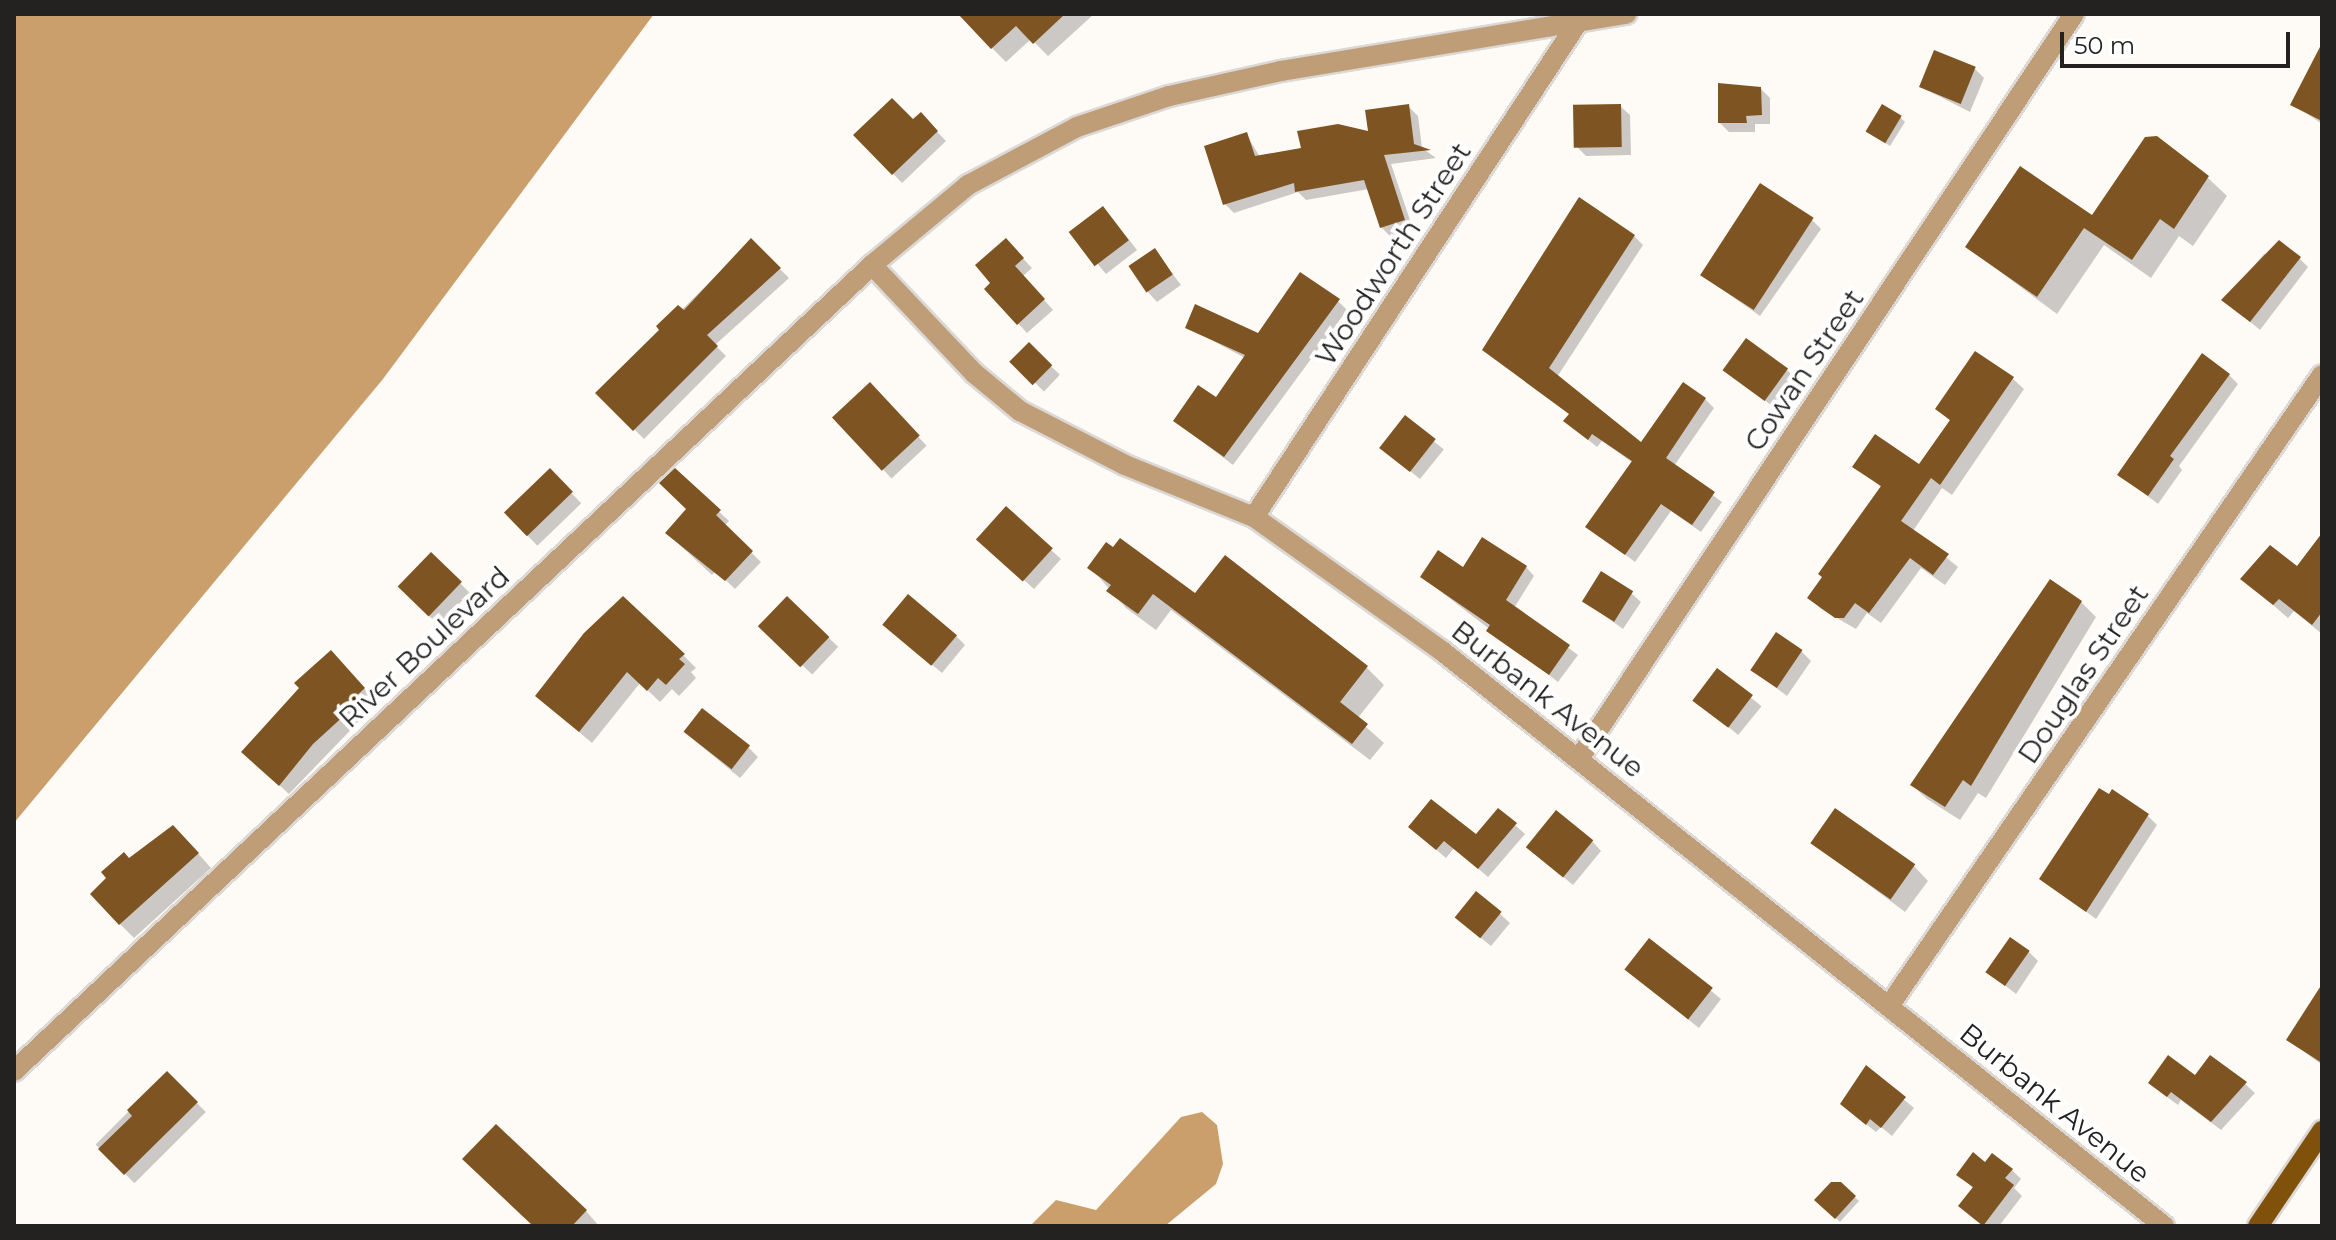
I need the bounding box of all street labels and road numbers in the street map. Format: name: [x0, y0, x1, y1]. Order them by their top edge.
street label: Woodworth Street: [1308, 136, 1478, 372]
street label: Cowan Street: [1738, 283, 1870, 457]
street label: River Boulevard: [332, 559, 516, 735]
street label: Douglas Street: [2011, 578, 2155, 770]
street label: Burbank Avenue: [1445, 613, 1651, 785]
street label: Burbank Avenue: [1953, 1016, 2157, 1190]

